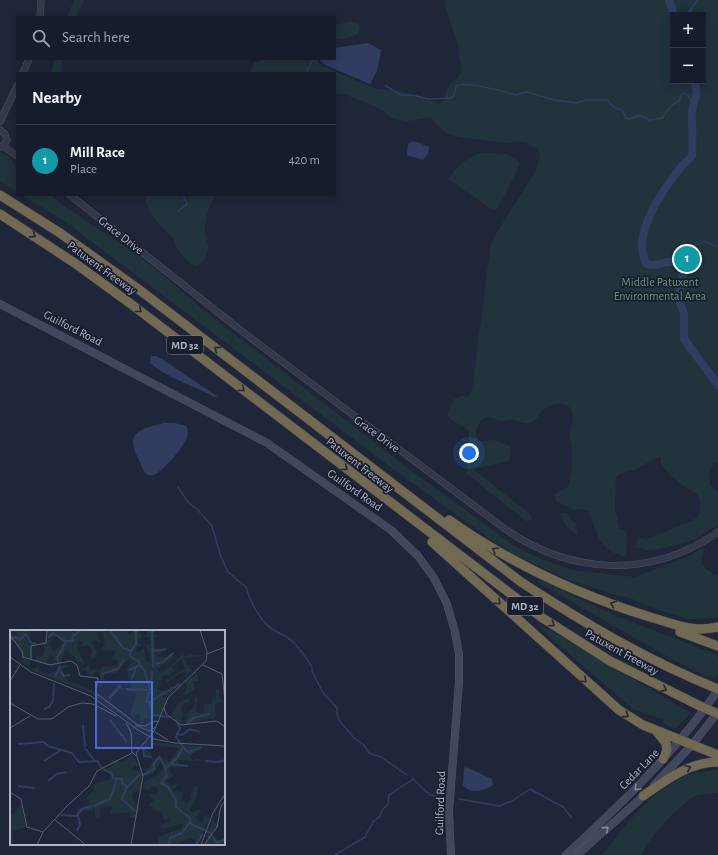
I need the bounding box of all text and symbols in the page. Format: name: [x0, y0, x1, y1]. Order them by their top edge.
map controls: [670, 12, 706, 84]
button: +: [670, 12, 706, 48]
search box: [16, 16, 336, 60]
icon: search: [30, 27, 52, 49]
text: Search here: [62, 30, 130, 45]
button: −: [670, 48, 706, 84]
text: Nearby: [32, 89, 82, 106]
text: Mill Race: [70, 145, 125, 160]
text: 1: [43, 154, 47, 167]
text: 420 m: [288, 154, 320, 167]
text: Place: [70, 163, 97, 176]
street label: Grace Drive: [96, 214, 146, 256]
one-way arrow: [29, 230, 36, 238]
street label: Patuxent Freeway: [65, 239, 139, 298]
pin: 1: [674, 244, 700, 274]
park label: Middle Patuxent Environmental Area: [614, 276, 707, 302]
one-way arrow: [135, 305, 142, 312]
street label: Guilford Road: [42, 308, 104, 348]
road number: MD 32: [167, 336, 203, 354]
one-way arrow: [214, 347, 221, 354]
one-way arrow: [238, 385, 245, 392]
street label: Grace Drive: [352, 413, 402, 455]
street label: Patuxent Freeway: [323, 435, 396, 496]
your location: [459, 443, 479, 463]
one-way arrow: [341, 464, 348, 471]
street label: Guilford Road: [325, 467, 385, 513]
one-way arrow: [492, 548, 499, 555]
one-way arrow: [493, 597, 500, 604]
road number: MD 32: [507, 597, 543, 615]
one-way arrow: [610, 601, 617, 609]
one-way arrow: [548, 619, 555, 627]
street label: Patuxent Freeway: [583, 627, 661, 678]
inset map: [10, 630, 225, 845]
one-way arrow: [579, 675, 586, 682]
one-way arrow: [660, 684, 667, 692]
one-way arrow: [622, 710, 629, 718]
street label: Cedar Lane: [617, 746, 661, 792]
one-way arrow: [684, 765, 692, 773]
street label: Guilford Road: [433, 771, 447, 835]
one-way arrow: [634, 783, 642, 791]
one-way arrow: [602, 827, 609, 834]

